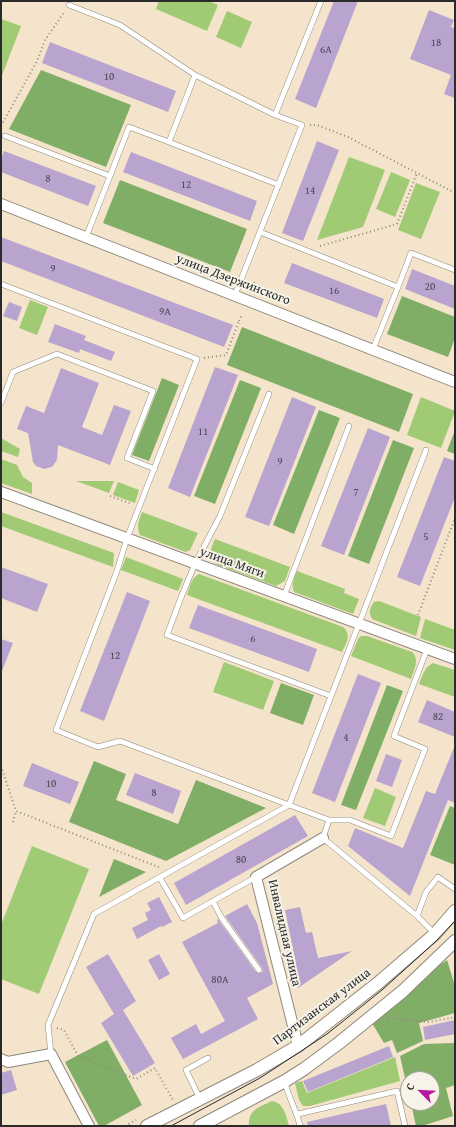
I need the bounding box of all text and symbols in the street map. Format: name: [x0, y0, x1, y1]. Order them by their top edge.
house number: 18: [431, 36, 441, 50]
house number: 6А: [320, 43, 332, 57]
house number: 10: [104, 70, 114, 84]
house number: 8: [45, 172, 51, 186]
house number: 12: [181, 178, 191, 192]
house number: 14: [305, 184, 315, 198]
street label: улица Дзержинского: [174, 251, 292, 309]
house number: 9: [50, 262, 56, 276]
house number: 20: [425, 280, 435, 294]
house number: 16: [329, 284, 339, 298]
house number: 9А: [159, 305, 171, 319]
house number: 11: [198, 425, 208, 439]
house number: 9: [277, 455, 283, 469]
house number: 7: [353, 485, 359, 499]
house number: 5: [423, 530, 429, 544]
street label: улица Мяги: [197, 544, 267, 582]
house number: 6: [250, 632, 256, 646]
house number: 12: [110, 649, 120, 663]
house number: 82: [433, 710, 443, 724]
house number: 4: [343, 731, 349, 745]
house number: 10: [46, 777, 56, 791]
house number: 8: [151, 786, 157, 800]
house number: 80: [236, 853, 246, 867]
street label: Инвалидная улица: [264, 878, 304, 988]
street label: Партизанская улица: [270, 965, 374, 1049]
house number: 80А: [211, 973, 229, 987]
north arrow: [400, 1071, 440, 1111]
text: С: [401, 1080, 419, 1093]

